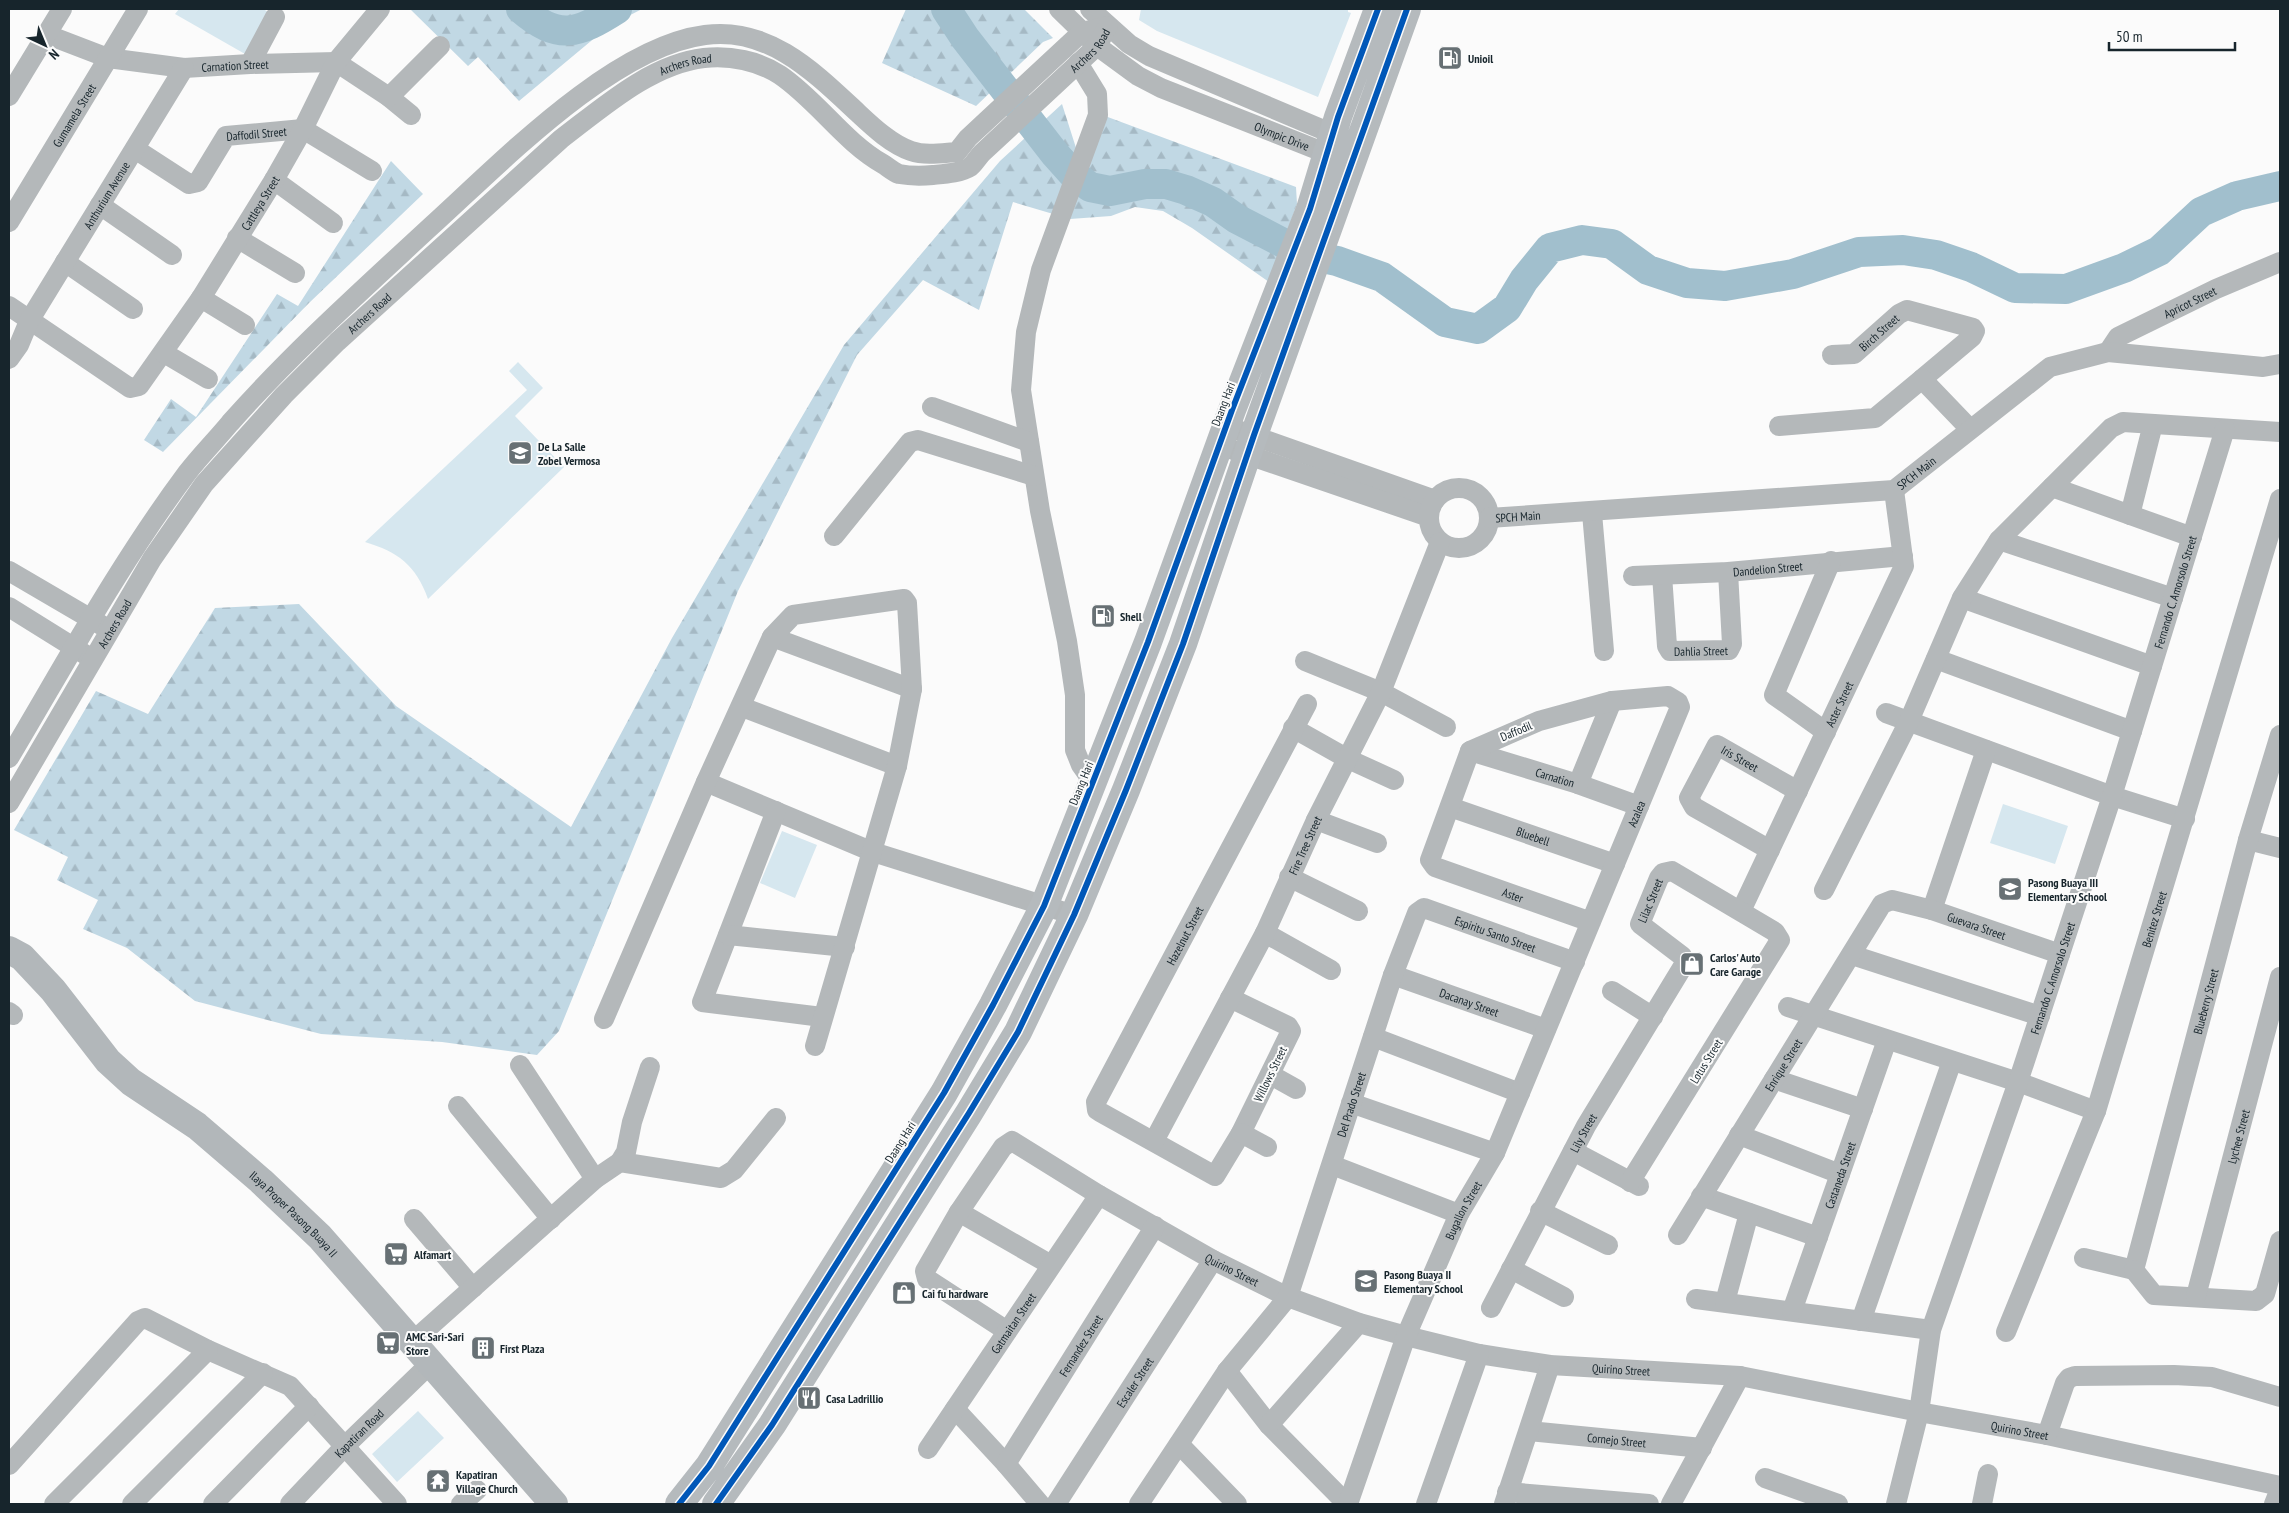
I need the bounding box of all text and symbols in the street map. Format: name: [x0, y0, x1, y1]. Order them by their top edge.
north arrow: [20, 20, 70, 70]
scale bar: [2109, 20, 2235, 52]
street label: Archers Road: [1066, 26, 1113, 75]
text: 50 m: [2116, 27, 2142, 46]
text: N: [45, 45, 63, 63]
fuel station icon: Unioil: [1437, 45, 1463, 71]
street label: Archers Road: [657, 50, 712, 78]
place label: Unioil: [1468, 51, 1493, 66]
street label: Carnation Street: [201, 56, 270, 74]
street label: Gumamela Street: [49, 80, 99, 150]
street label: Olympic Drive: [1252, 118, 1312, 154]
street label: Daffodil Street: [226, 123, 288, 143]
street label: Anthurium Avenue: [80, 158, 133, 231]
street label: Cattleya Street: [237, 172, 283, 233]
street label: Apricot Street: [2161, 282, 2219, 321]
street label: Archers Road: [344, 289, 394, 337]
street label: Birch Street: [1856, 310, 1902, 354]
street label: Daang Hari: [1208, 380, 1238, 428]
place label: De La Salle Zobel Vermosa: [538, 439, 600, 468]
school or university icon: De La Salle Zobel Vermosa: [507, 440, 533, 466]
street label: SPCH Main: [1894, 453, 1938, 493]
street label: SPCH Main: [1495, 507, 1541, 525]
street label: Fernando C. Amorsolo Street: [2150, 533, 2199, 650]
street label: Dandelion Street: [1732, 558, 1804, 579]
street label: Archers Road: [94, 596, 134, 651]
fuel station icon: Shell: [1090, 603, 1116, 629]
place label: Shell: [1120, 609, 1142, 624]
street label: Dahlia Street: [1674, 643, 1729, 658]
street label: Aster Street: [1822, 678, 1856, 729]
street label: Daffodil: [1498, 718, 1534, 744]
street label: Iris Street: [1719, 742, 1762, 775]
street label: Daang Hari: [1065, 759, 1097, 807]
street label: Carnation: [1534, 764, 1576, 790]
street label: Azalea: [1624, 798, 1648, 829]
street label: Fire Tree Street: [1285, 813, 1325, 877]
street label: Bluebell: [1514, 823, 1552, 849]
street label: Lilac Street: [1634, 875, 1666, 925]
place label: Pasong Buaya III Elementary School: [2028, 875, 2107, 904]
school or university icon: Pasong Buaya III Elementary School: [1997, 876, 2023, 902]
street label: Aster: [1500, 884, 1526, 905]
street label: Benitez Street: [2138, 888, 2169, 949]
street label: Hazelnut Street: [1163, 903, 1206, 967]
street label: Guevara Street: [1945, 908, 2009, 943]
street label: Espiritu Santo Street: [1453, 912, 1539, 955]
street label: Fernando C. Amorsolo Street: [2027, 919, 2078, 1036]
place label: Carlos' Auto Care Garage: [1710, 950, 1761, 979]
shop icon: Carlos' Auto Care Garage: [1679, 951, 1705, 977]
street label: Blueberry Street: [2189, 966, 2221, 1036]
street label: Dacanay Street: [1438, 985, 1502, 1020]
street label: Lotus Street: [1686, 1035, 1726, 1086]
street label: Enrique Street: [1761, 1035, 1805, 1094]
street label: Willows Street: [1250, 1043, 1290, 1104]
street label: Del Prado Street: [1333, 1069, 1369, 1139]
street label: Lychee Street: [2224, 1107, 2253, 1165]
street label: Lily Street: [1566, 1110, 1600, 1155]
street label: Daang Hari: [881, 1119, 919, 1165]
street label: Castaneda Street: [1821, 1139, 1859, 1211]
street label: Ilaya Proper Pasong Buaya II: [247, 1167, 341, 1260]
street label: Bugallon Street: [1441, 1177, 1485, 1242]
supermarket icon: Alfamart: [383, 1241, 409, 1267]
place label: Alfamart: [413, 1247, 452, 1262]
street label: Quirino Street: [1202, 1250, 1262, 1289]
place label: Pasong Buaya II Elementary School: [1384, 1267, 1463, 1296]
school or university icon: Pasong Buaya II Elementary School: [1353, 1268, 1379, 1294]
shop icon: Cai fu hardware: [891, 1280, 917, 1306]
place label: Cai fu hardware: [922, 1286, 988, 1301]
street label: Gatmaitan Street: [987, 1289, 1039, 1356]
street label: Fernandez Street: [1055, 1311, 1106, 1379]
place label: AMC Sari-Sari Store: [405, 1329, 464, 1358]
supermarket icon: AMC Sari-Sari Store: [375, 1330, 401, 1356]
building icon: First Plaza: [470, 1335, 496, 1361]
place label: First Plaza: [500, 1341, 545, 1356]
street label: Escaler Street: [1113, 1354, 1157, 1410]
street label: Quirino Street: [1592, 1360, 1651, 1378]
restaurant icon: Casa Ladrillio: [796, 1385, 822, 1411]
place label: Casa Ladrillio: [826, 1391, 884, 1406]
street label: Kapatiran Road: [331, 1406, 387, 1460]
street label: Quirino Street: [1990, 1418, 2050, 1443]
street label: Cornejo Street: [1586, 1429, 1647, 1450]
place label: Kapatiran Village Church: [455, 1467, 518, 1496]
temple icon: Kapatiran Village Church: [425, 1468, 451, 1494]

